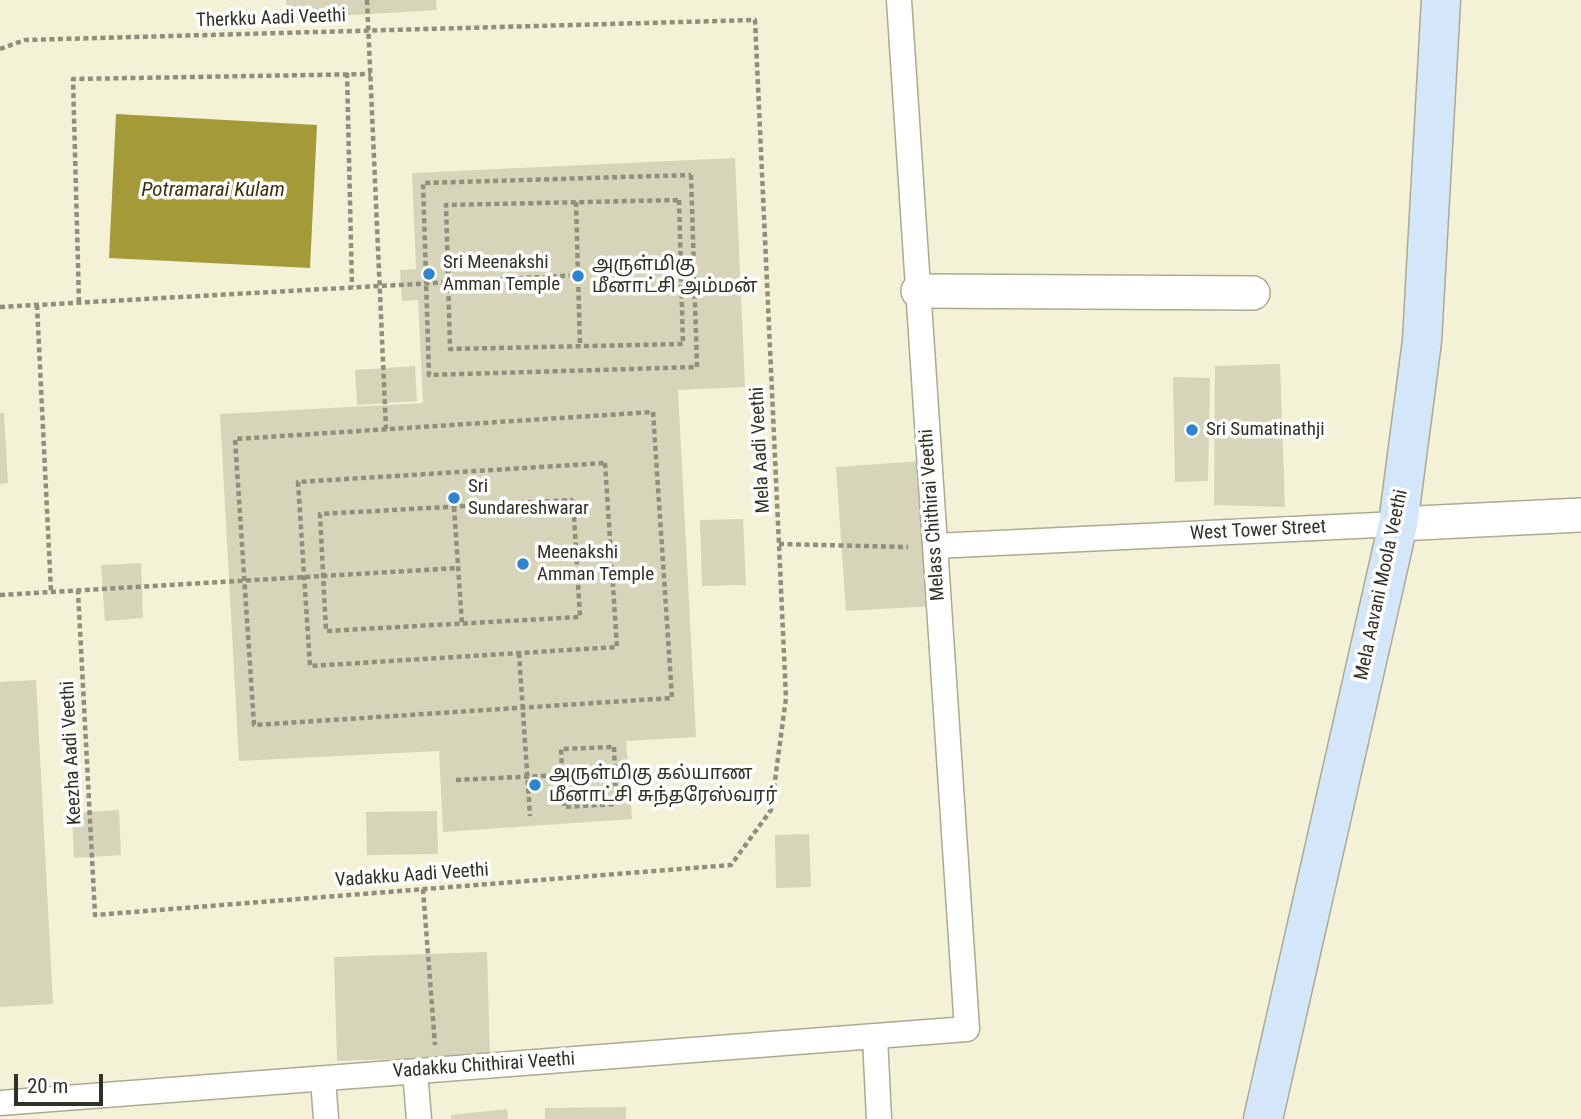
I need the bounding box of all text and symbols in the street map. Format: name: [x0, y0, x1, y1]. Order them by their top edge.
street label: Therkku Aadi Veethi: [196, 5, 346, 33]
water label: Potramarai Kulam: [141, 178, 285, 204]
place label: Sri Meenakshi Amman Temple: [443, 252, 560, 296]
place label: அருள்மிகு மீனாட்சி அம்மன்: [592, 254, 757, 298]
marker: Sri Meenakshi Amman Temple: [421, 266, 437, 282]
marker: அருள்மிகு மீனாட்சி அம்மன்: [570, 268, 586, 284]
street label: Mela Aadi Veethi: [746, 386, 776, 514]
place label: Sri Sumatinathji: [1206, 419, 1325, 441]
marker: Sri Sumatinathji: [1184, 422, 1200, 438]
street label: Melass Chithirai Veethi: [916, 428, 950, 602]
place label: Sri Sundareshwarar: [468, 476, 589, 520]
street label: Mela Aavani Moola Veethi: [1351, 488, 1413, 682]
marker: Sri Sundareshwarar: [446, 490, 462, 506]
street label: West Tower Street: [1189, 516, 1327, 546]
place label: Meenakshi Amman Temple: [537, 542, 654, 586]
marker: Meenakshi Amman Temple: [515, 556, 531, 572]
street label: Keezha Aadi Veethi: [57, 680, 87, 826]
place label: அருள்மிகு கல்யாண மீனாட்சி சுந்தரேஸ்வரர்: [549, 763, 777, 807]
marker: அருள்மிகு கல்யாண மீனாட்சி சுந்தரேஸ்வரர்: [527, 777, 543, 793]
street label: Vadakku Aadi Veethi: [334, 859, 490, 893]
street label: Vadakku Chithirai Veethi: [392, 1048, 576, 1084]
scale bar: [18, 1060, 107, 1104]
text: 20 m: [27, 1074, 68, 1098]

